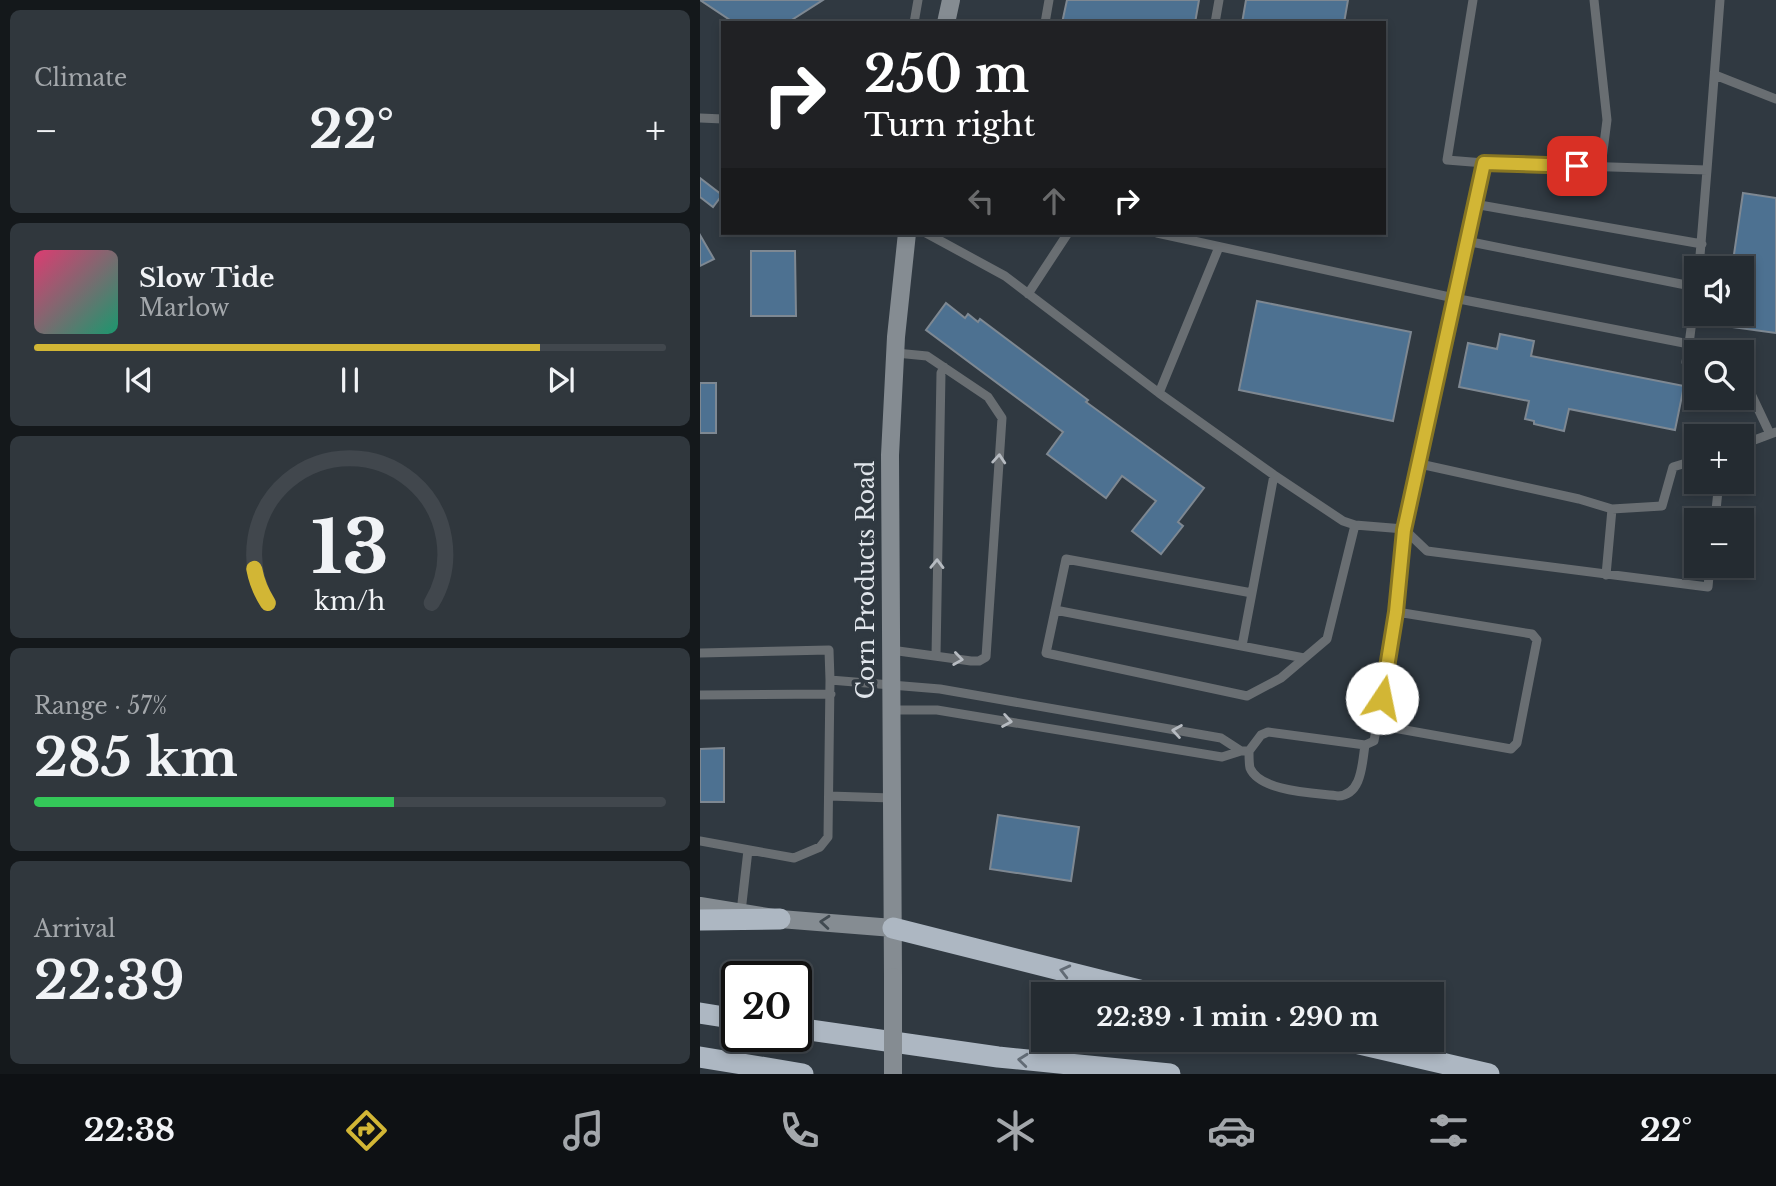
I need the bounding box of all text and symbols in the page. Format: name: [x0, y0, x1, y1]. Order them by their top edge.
text: 250 m: [864, 44, 1029, 105]
icon: right: [749, 49, 840, 140]
text: Climate: [34, 64, 127, 92]
text: 22°: [309, 98, 394, 162]
text: Turn right: [864, 105, 1035, 145]
text: −: [34, 107, 58, 154]
text: +: [645, 107, 666, 154]
pin: [1547, 136, 1607, 196]
icon: arrive: [1558, 147, 1596, 185]
icon: left: [962, 182, 1000, 220]
icon: ahead: [1035, 182, 1073, 220]
icon: right: [1108, 182, 1146, 220]
map controls: [1684, 256, 1754, 578]
button: sound: [1684, 256, 1754, 326]
text: Slow Tide: [139, 262, 275, 294]
text: Marlow: [139, 294, 229, 322]
button: search: [1684, 340, 1754, 410]
icon: previous: [120, 361, 158, 399]
icon: pause: [331, 361, 369, 399]
icon: next: [542, 361, 580, 399]
button: +: [1684, 424, 1754, 494]
one-way arrow: [991, 453, 1006, 464]
street label: Corn Products Road: [852, 461, 880, 699]
text: 13: [311, 502, 389, 593]
button: −: [1684, 508, 1754, 578]
one-way arrow: [929, 558, 945, 568]
text: km/h: [315, 586, 385, 617]
one-way arrow: [953, 652, 964, 667]
position arrow: [1345, 661, 1419, 735]
text: Range · 57%: [34, 692, 167, 720]
one-way arrow: [1001, 713, 1013, 728]
one-way arrow: [1171, 724, 1183, 739]
text: 285 km: [34, 726, 238, 790]
text: Arrival: [34, 915, 115, 943]
one-way arrow: [819, 915, 830, 930]
text: 22:39: [34, 949, 185, 1013]
speed limit sign: 20: [721, 961, 812, 1052]
one-way arrow: [1059, 965, 1071, 979]
text: 22:39 · 1 min · 290 m: [1096, 1001, 1379, 1033]
one-way arrow: [1017, 1052, 1029, 1067]
icon: directions: [342, 1106, 391, 1155]
icon: music: [559, 1106, 608, 1155]
icon: phone: [775, 1106, 824, 1155]
icon: climate: [991, 1106, 1040, 1155]
icon: car: [1207, 1106, 1256, 1155]
icon: filters: [1424, 1106, 1473, 1155]
text: 22:38: [84, 1110, 175, 1150]
text: 22°: [1640, 1110, 1692, 1150]

